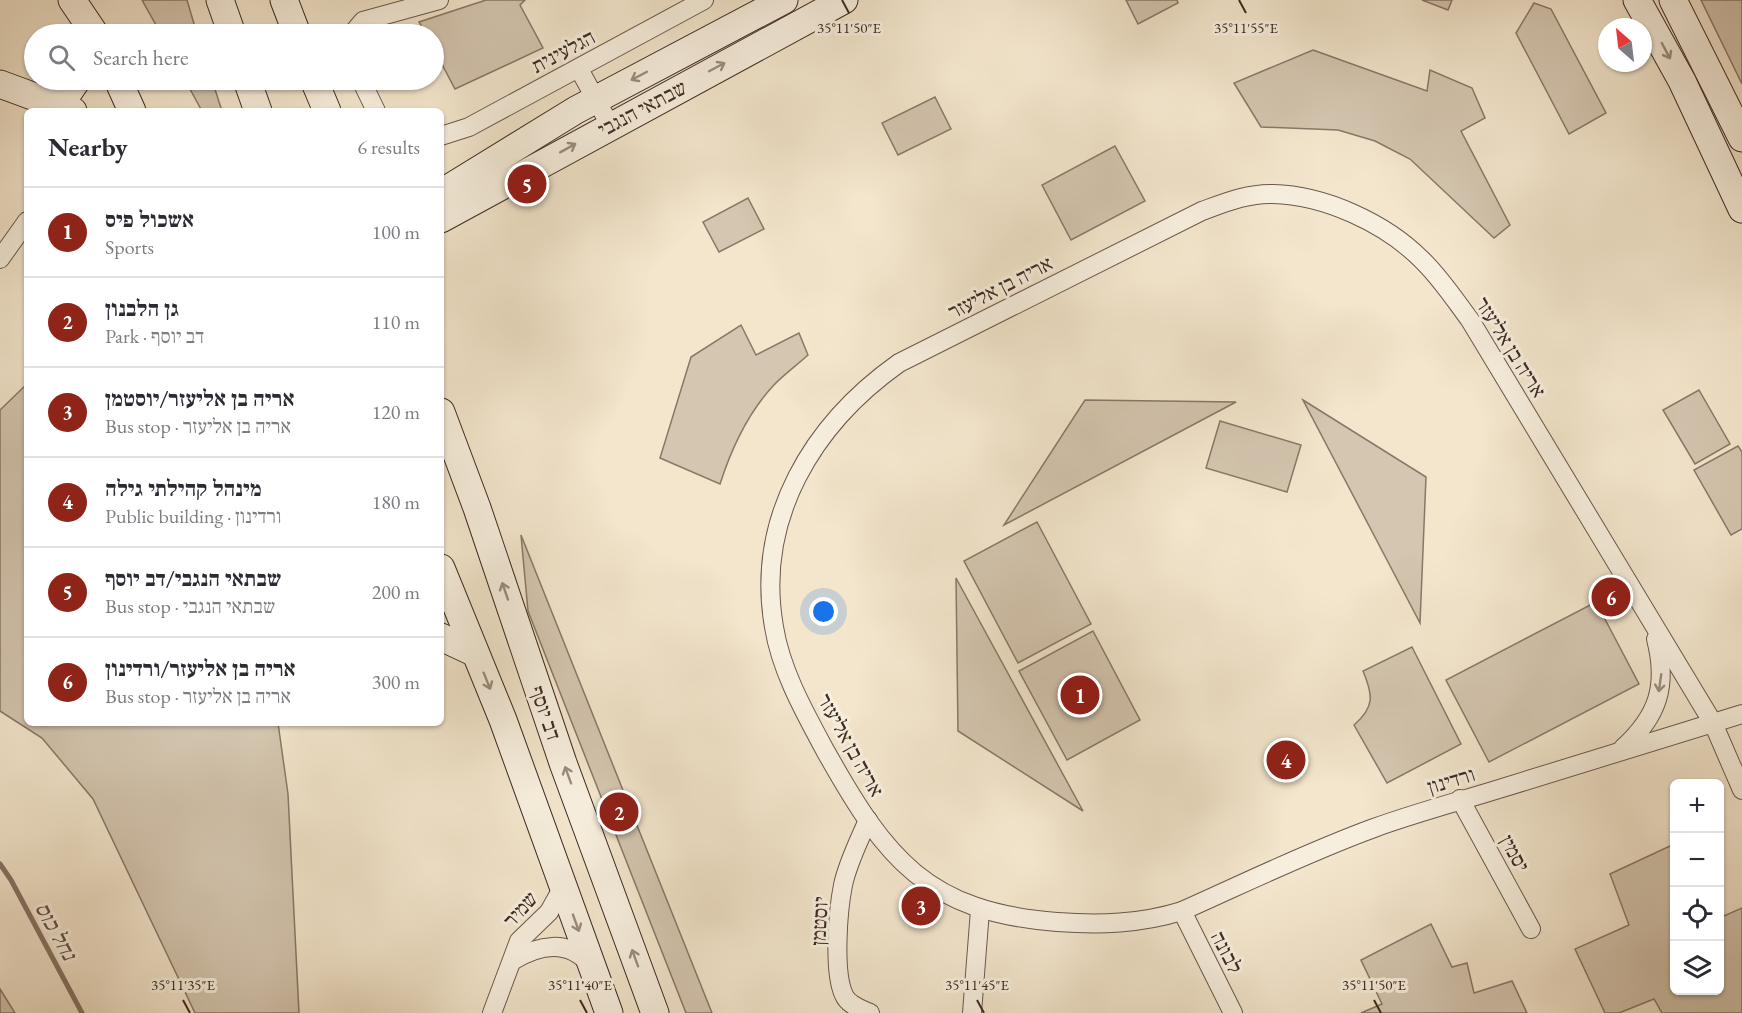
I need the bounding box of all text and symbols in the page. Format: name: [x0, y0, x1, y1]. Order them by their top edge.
text: 35°11'50"E: [817, 18, 882, 37]
text: 35°11'55"E: [1214, 18, 1279, 37]
north arrow: [1598, 18, 1652, 72]
street label: הגלעינית: [526, 23, 600, 79]
search box: [24, 24, 444, 90]
icon: search: [45, 41, 78, 74]
one-way arrow: [1660, 42, 1672, 60]
text: Search here: [93, 43, 188, 72]
one-way arrow: [708, 61, 725, 73]
one-way arrow: [631, 71, 649, 82]
street label: שבתאי הנגבי: [593, 73, 691, 143]
text: Nearby: [48, 130, 128, 164]
text: 6 results: [357, 134, 420, 160]
one-way arrow: [559, 142, 577, 153]
pin: 5: [508, 162, 546, 207]
text: אשכול פיס: [105, 205, 194, 234]
text: 1: [62, 219, 73, 245]
text: 100 m: [372, 219, 420, 245]
text: Sports: [105, 234, 154, 260]
street label: אריה בן אליעזר: [943, 249, 1057, 325]
street label: אריה בן אליעזר: [1469, 292, 1553, 402]
text: גן הלבנון: [105, 294, 179, 323]
text: 2: [62, 309, 73, 335]
text: 110 m: [372, 309, 420, 335]
text: Park · דב יוסף: [105, 323, 204, 349]
text: אריה בן אליעזר/יוסטמן: [105, 384, 294, 413]
text: 3: [62, 399, 73, 425]
text: 120 m: [372, 399, 420, 425]
text: Bus stop · אריה בן אליעזר: [105, 413, 291, 439]
text: מינהל קהילתי גילה: [105, 474, 262, 503]
text: 4: [62, 489, 73, 515]
text: 180 m: [372, 489, 420, 515]
text: Public building · ורדינון: [105, 503, 282, 529]
text: שבתאי הנגבי/דב יוסף: [105, 564, 281, 593]
pin: 6: [1592, 574, 1630, 620]
text: 5: [62, 579, 73, 605]
text: 200 m: [372, 579, 420, 605]
one-way arrow: [498, 582, 509, 601]
text: Bus stop · שבתאי הנגבי: [105, 593, 275, 619]
your location: [809, 597, 838, 626]
text: אריה בן אליעזר/ורדינון: [105, 654, 296, 683]
text: 6: [62, 669, 73, 695]
text: 300 m: [372, 669, 420, 695]
one-way arrow: [482, 671, 493, 689]
pin: 1: [1060, 672, 1100, 718]
one-way arrow: [1655, 673, 1666, 692]
street label: דב יוסף: [524, 682, 568, 744]
text: Bus stop · אריה בן אליעזר: [105, 683, 291, 709]
street label: אריה בן אליעזר: [812, 689, 890, 801]
pin: 4: [1266, 738, 1306, 783]
street label: ורדינון: [1424, 760, 1478, 800]
one-way arrow: [561, 766, 572, 785]
map controls: [1670, 779, 1724, 995]
button: +: [1670, 779, 1724, 833]
pin: 2: [600, 790, 638, 834]
street label: יסמין: [1494, 830, 1536, 876]
button: −: [1670, 833, 1724, 887]
pin: 3: [902, 884, 940, 928]
street label: שמיר: [497, 885, 543, 933]
button: locate: [1670, 887, 1724, 941]
street label: יוסטמן: [804, 895, 834, 946]
water label: נחל כוס: [28, 897, 85, 967]
one-way arrow: [571, 913, 582, 931]
street label: לבונה: [1205, 926, 1249, 978]
button: layers: [1670, 941, 1724, 995]
one-way arrow: [629, 949, 640, 968]
text: 35°11'35"E: [151, 975, 216, 994]
text: 35°11'40"E: [548, 975, 613, 994]
text: 35°11'45"E: [945, 975, 1010, 994]
text: 35°11'50"E: [1342, 975, 1407, 994]

